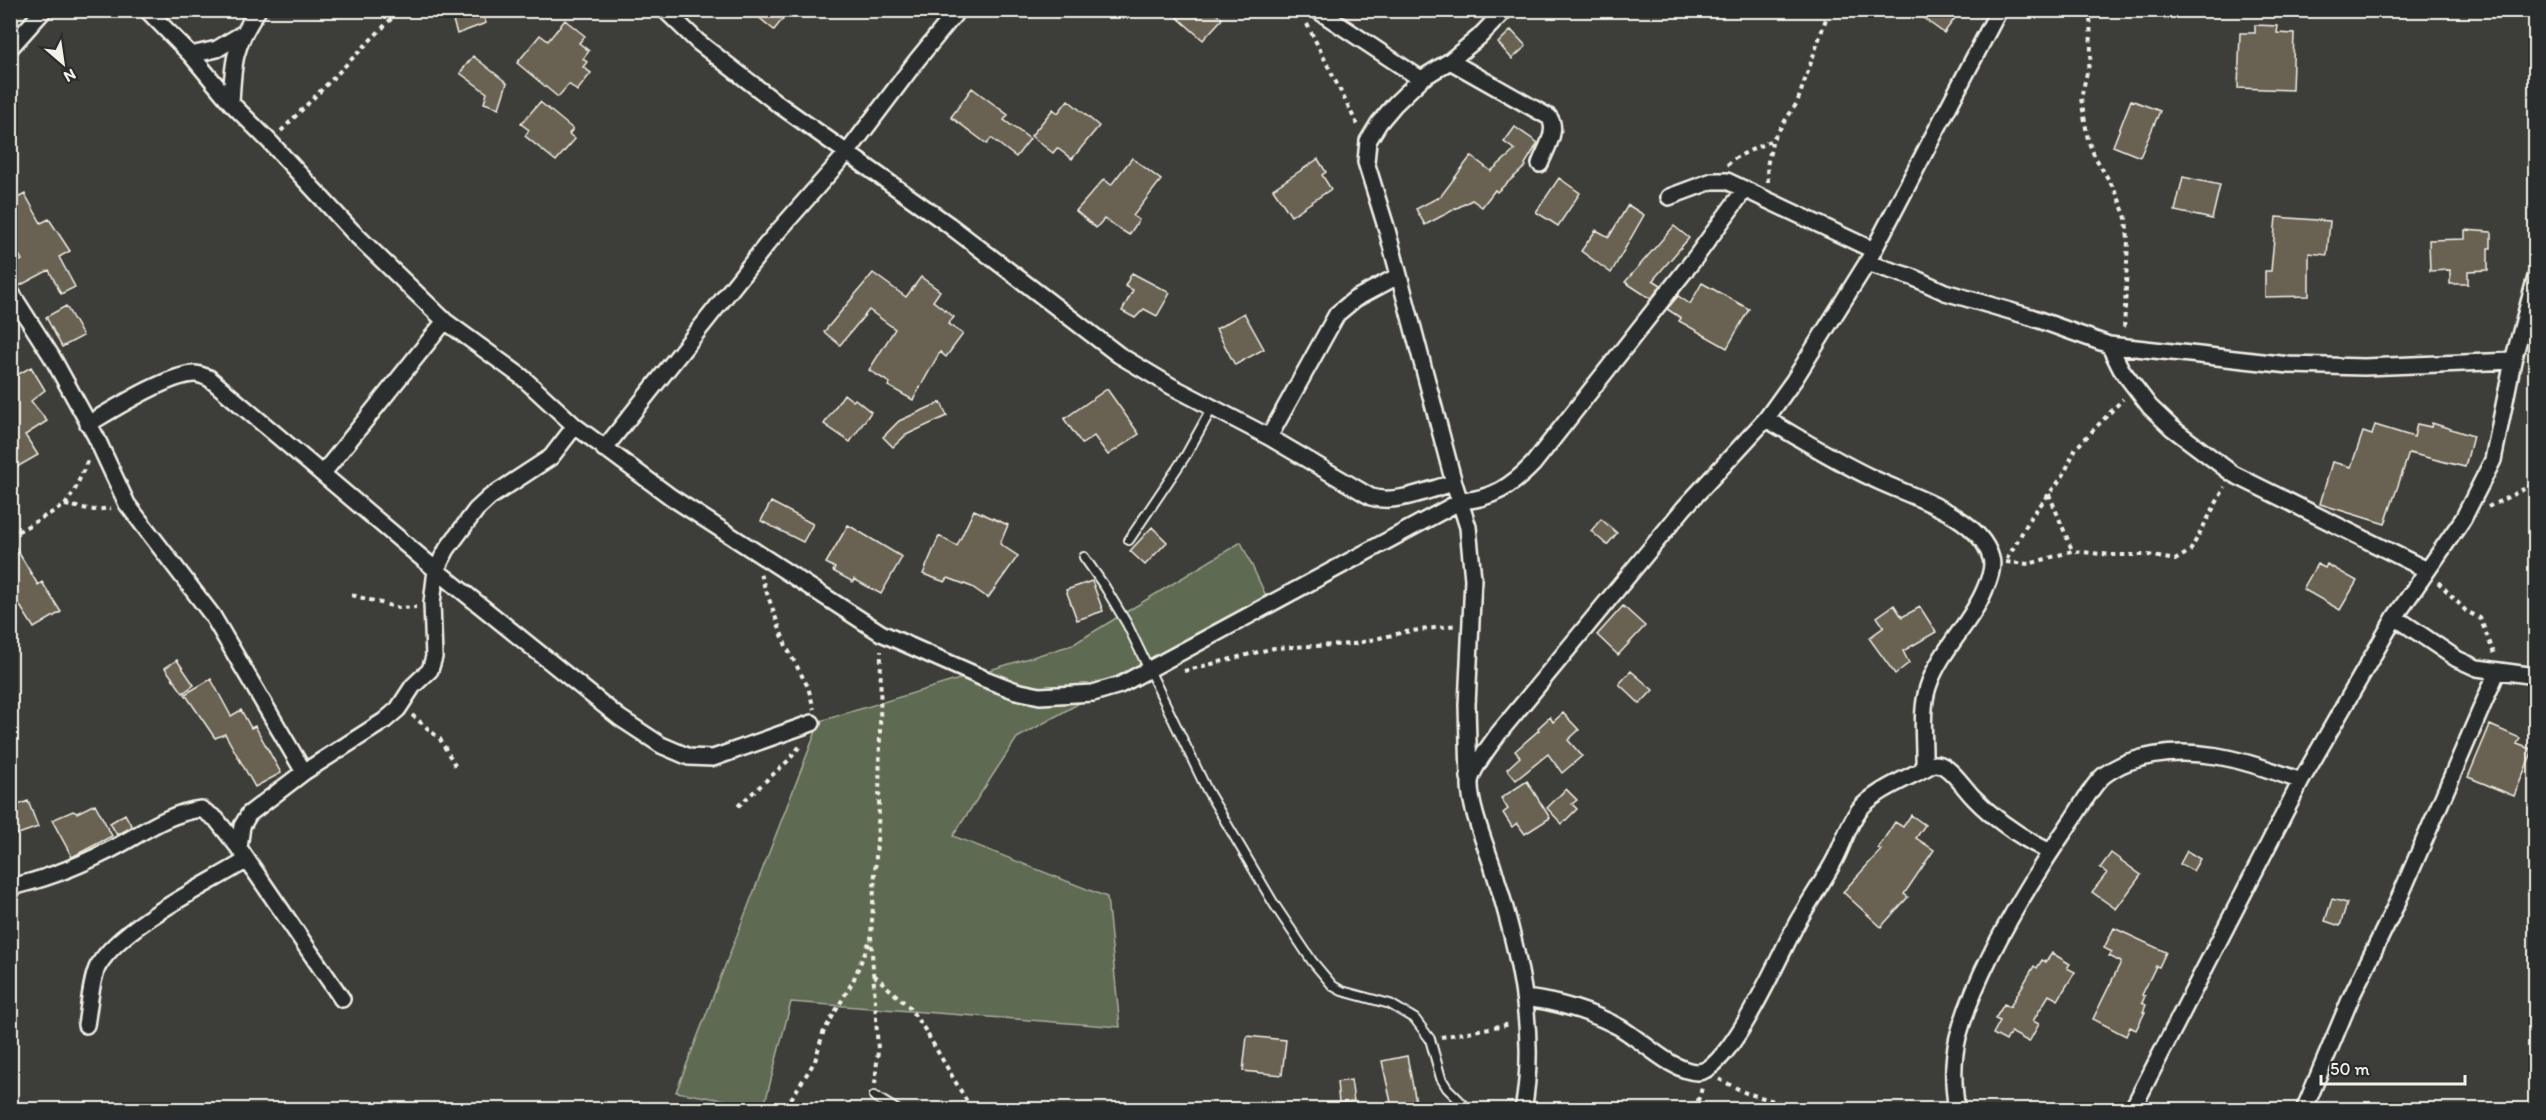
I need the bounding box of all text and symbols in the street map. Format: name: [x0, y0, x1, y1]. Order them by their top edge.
north arrow: [33, 33, 93, 93]
text: N: [61, 65, 79, 87]
scale bar: [2321, 1048, 2465, 1086]
text: 50 m: [2330, 1058, 2370, 1080]

